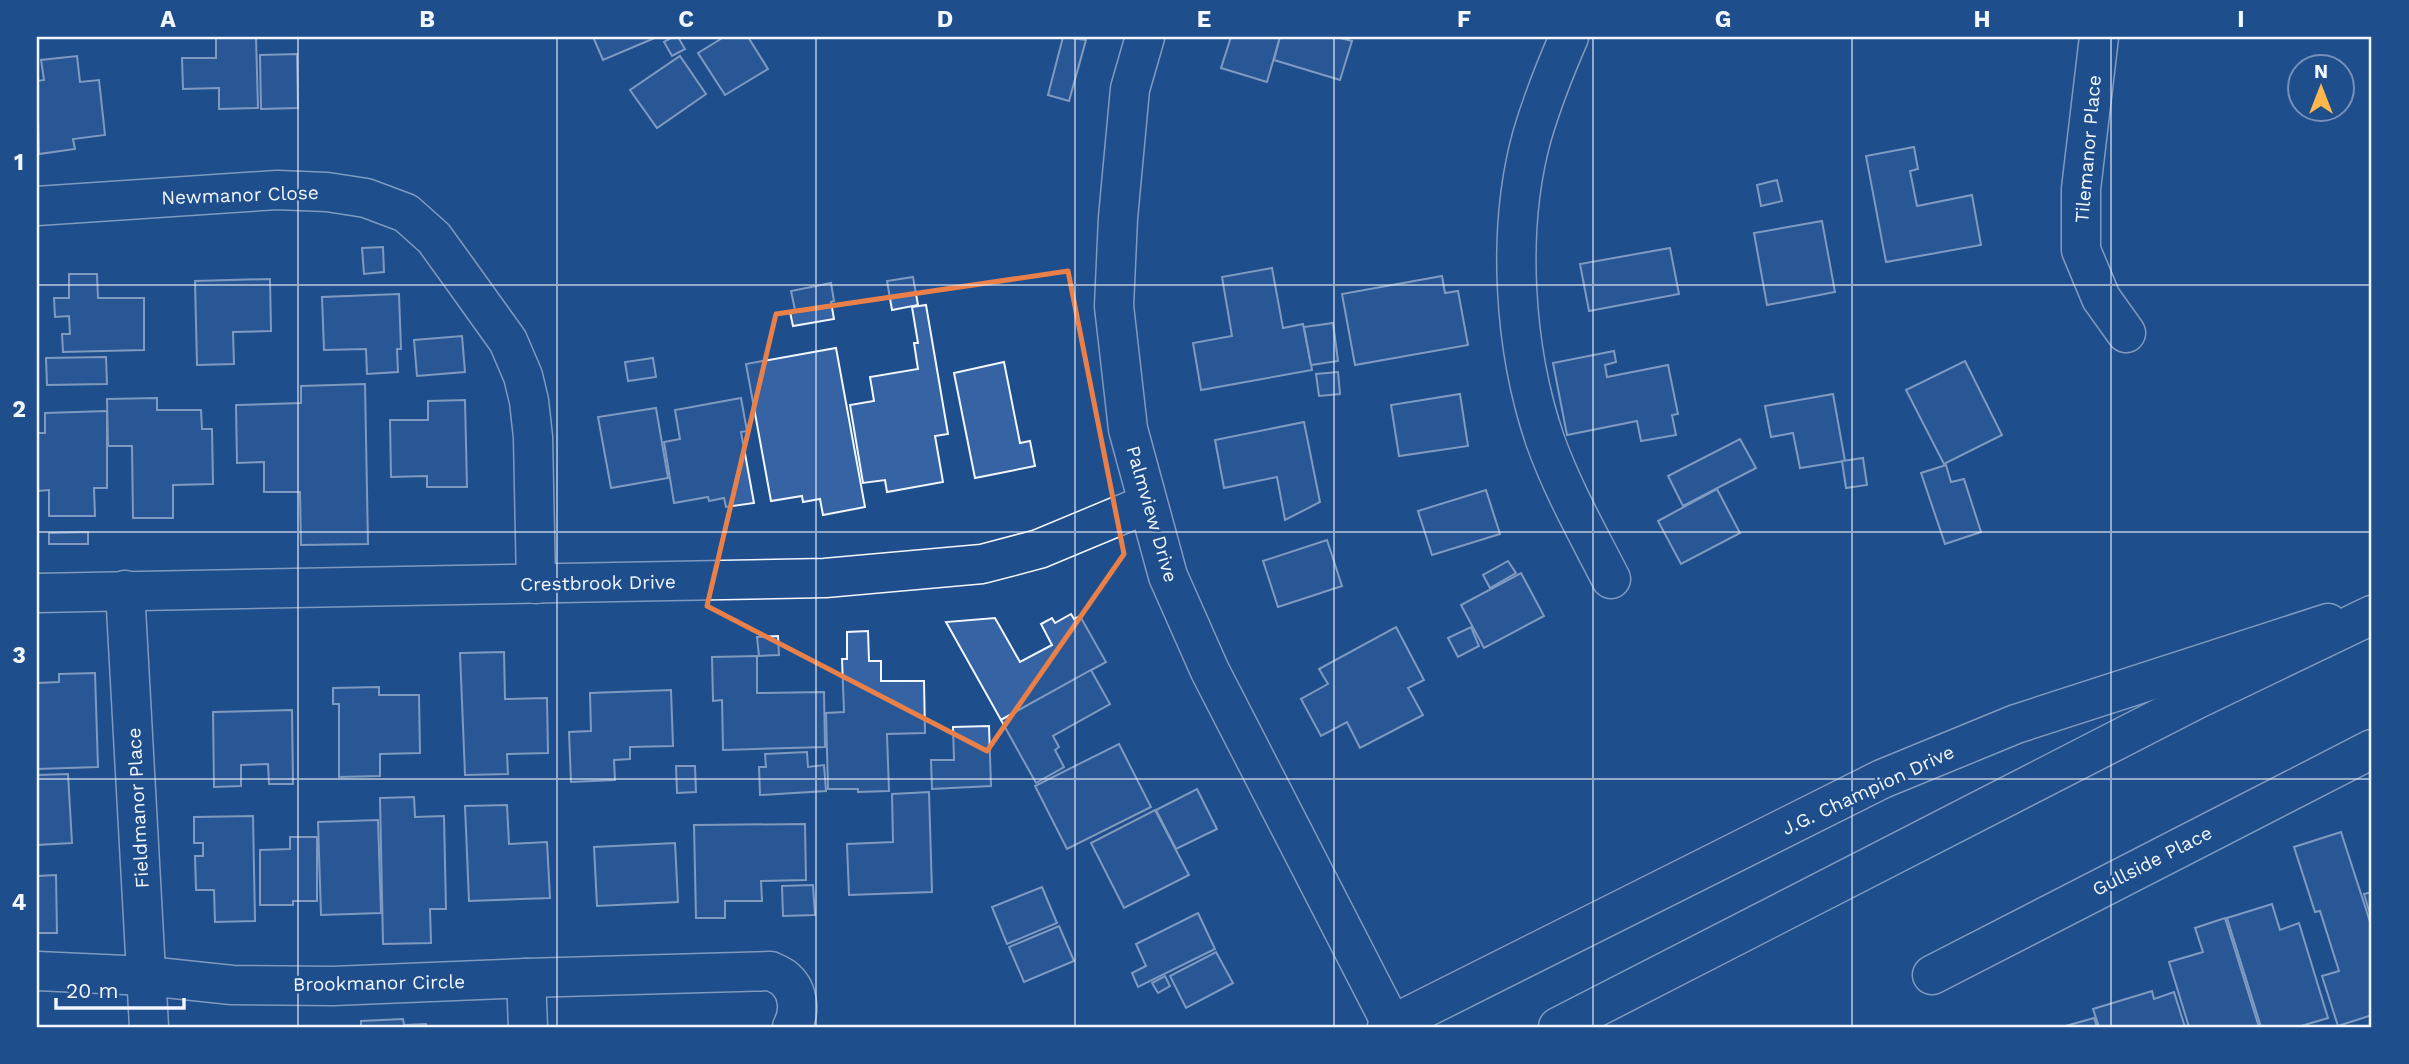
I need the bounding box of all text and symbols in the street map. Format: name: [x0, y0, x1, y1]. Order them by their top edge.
text: A: [160, 6, 176, 33]
text: B: [419, 6, 435, 33]
text: C: [678, 6, 694, 33]
text: D: [937, 6, 953, 33]
text: E: [1197, 6, 1211, 33]
text: F: [1457, 6, 1471, 33]
text: G: [1715, 6, 1731, 33]
text: H: [1973, 6, 1991, 33]
text: I: [2237, 6, 2245, 33]
north arrow: [2286, 52, 2356, 122]
text: N: [2314, 60, 2328, 83]
street label: Tilemanor Place: [2070, 74, 2106, 224]
text: 1: [14, 149, 24, 176]
street label: Newmanor Close: [161, 181, 319, 209]
text: 2: [12, 396, 26, 423]
street label: Palmview Drive: [1122, 443, 1182, 585]
street label: Crestbrook Drive: [520, 570, 676, 596]
text: 3: [12, 642, 26, 669]
street label: Fieldmanor Place: [122, 727, 154, 889]
street label: J.G. Champion Drive: [1778, 740, 1958, 840]
street label: Gullside Place: [2088, 821, 2216, 901]
text: 4: [12, 889, 27, 916]
scale bar: [56, 966, 184, 1010]
street label: Brookmanor Circle: [293, 970, 465, 996]
text: 20 m: [66, 978, 118, 1003]

